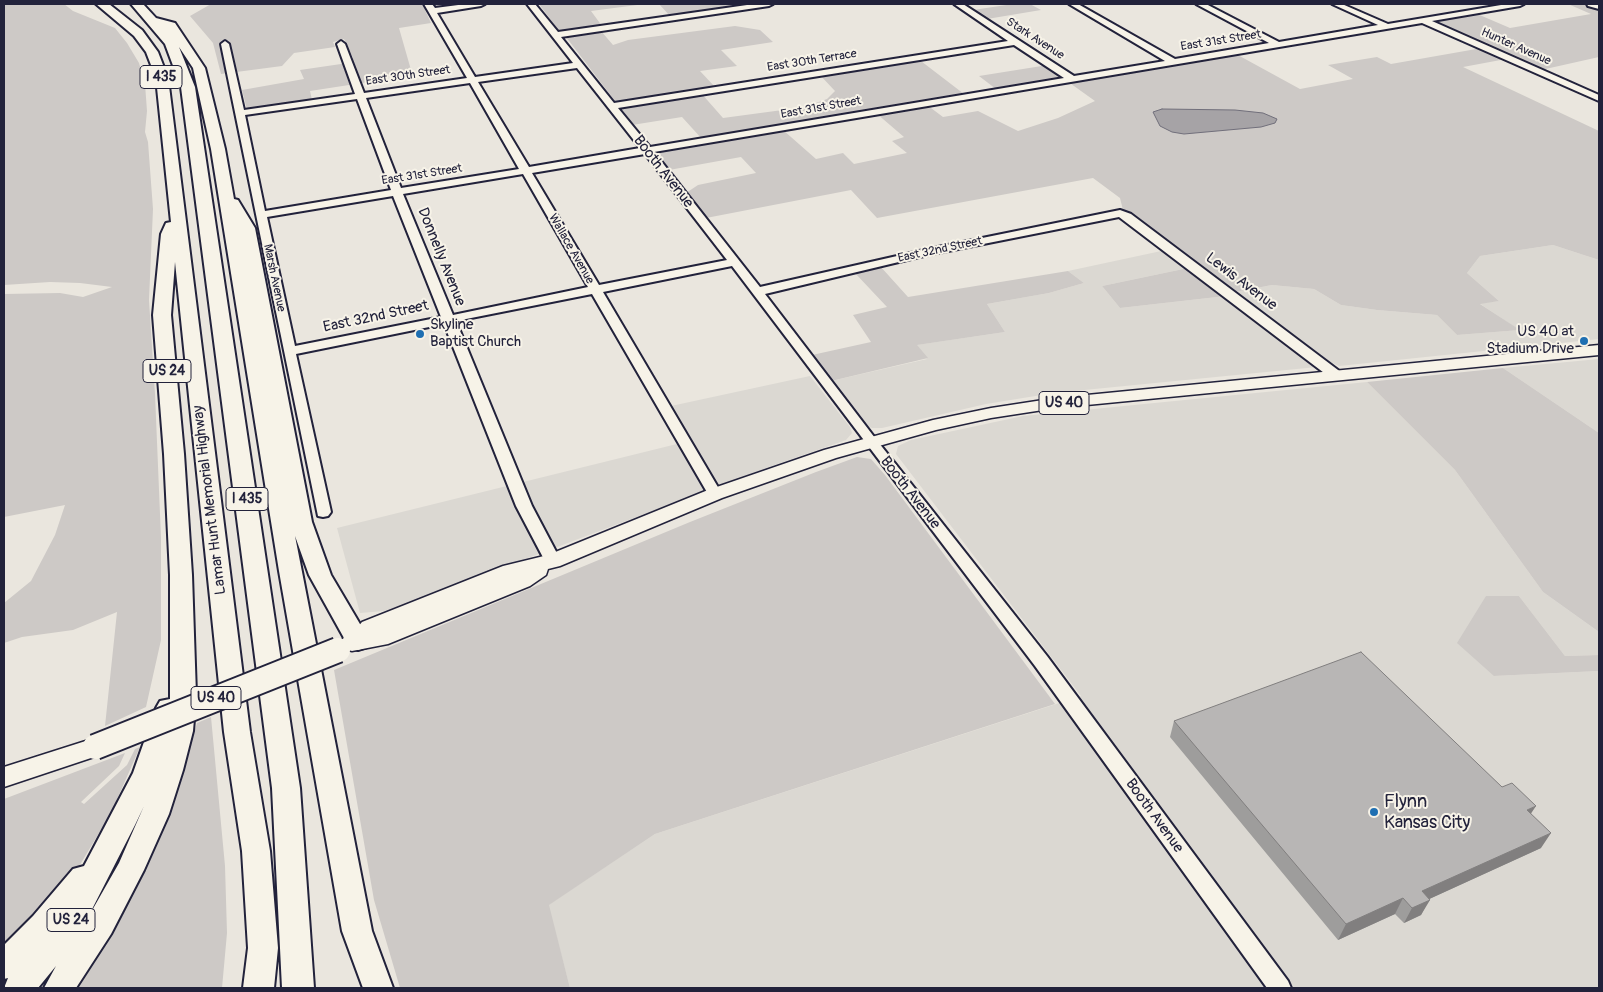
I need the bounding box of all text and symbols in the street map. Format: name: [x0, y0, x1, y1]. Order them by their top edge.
street label: Stark Avenue: [1003, 15, 1067, 63]
street label: Hunter Avenue: [1479, 25, 1553, 69]
street label: East 31st Street: [1180, 28, 1262, 54]
street label: East 30th Terrace: [766, 47, 858, 75]
street label: East 30th Street: [365, 63, 451, 89]
road number: I 435: [140, 66, 182, 88]
street label: East 31st Street: [780, 94, 862, 122]
street label: Booth Avenue: [629, 132, 697, 212]
street label: East 31st Street: [381, 162, 463, 188]
street label: Donnelly Avenue: [413, 205, 469, 309]
street label: Wallace Avenue: [545, 211, 597, 287]
street label: East 32nd Street: [897, 234, 983, 266]
street label: Marsh Avenue: [260, 243, 288, 313]
street label: Lewis Avenue: [1202, 249, 1280, 315]
street label: East 32nd Street: [322, 297, 430, 337]
place label: Skyline Baptist Church: [430, 316, 521, 351]
place label: US 40 at Stadium Drive: [1487, 323, 1574, 358]
marker: Skyline Baptist Church: [414, 328, 426, 340]
marker: US 40 at Stadium Drive: [1578, 335, 1590, 347]
road number: US 24: [143, 360, 191, 382]
road number: US 40: [1039, 392, 1089, 414]
street label: Lamar Hunt Memorial Highway: [189, 404, 231, 596]
street label: Booth Avenue: [876, 453, 944, 533]
road number: I 435: [226, 488, 268, 510]
road number: US 40: [191, 686, 241, 710]
street label: Booth Avenue: [1121, 775, 1187, 857]
place label: Flynn Kansas City: [1384, 791, 1470, 834]
marker: Flynn Kansas City: [1368, 806, 1380, 818]
road number: US 24: [47, 908, 95, 932]

